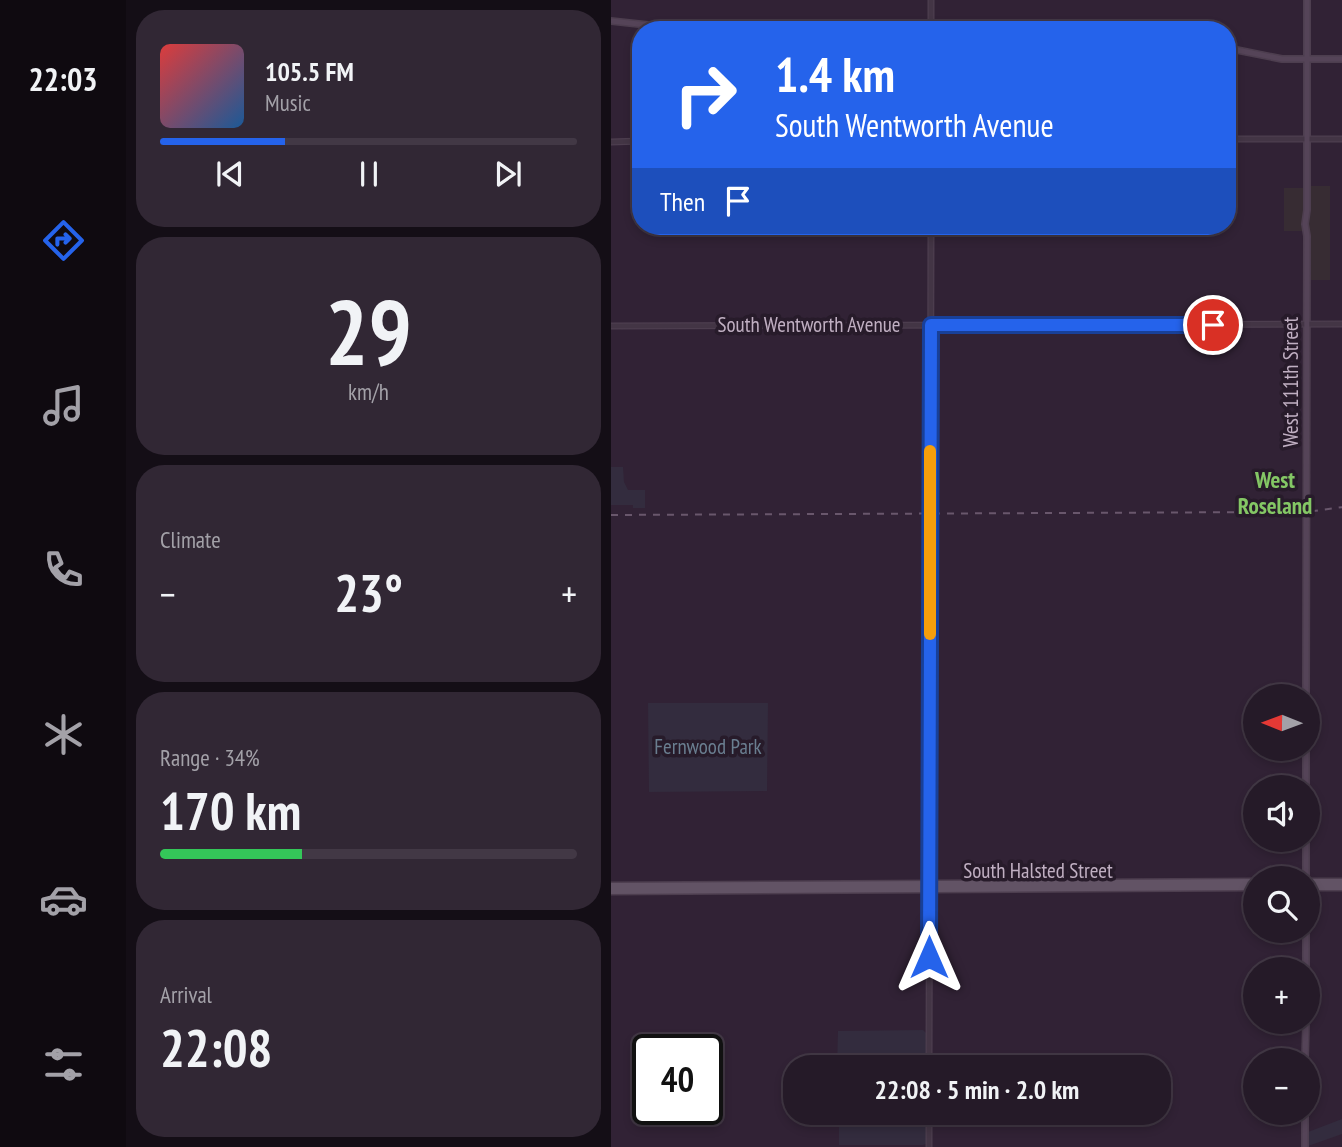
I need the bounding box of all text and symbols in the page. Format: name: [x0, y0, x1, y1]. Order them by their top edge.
text: 1.4 km: [775, 42, 895, 106]
icon: right: [660, 49, 751, 140]
text: 105.5 FM: [265, 55, 354, 88]
text: 22:03: [28, 58, 98, 100]
text: Music: [265, 88, 311, 117]
text: South Wentworth Avenue: [775, 104, 1054, 146]
icon: previous: [211, 155, 249, 193]
icon: pause: [350, 155, 388, 193]
icon: next: [489, 155, 527, 193]
icon: arrive: [719, 182, 757, 220]
text: Then: [660, 185, 705, 218]
icon: directions: [39, 216, 88, 265]
text: 29: [325, 272, 412, 390]
pin: [1183, 295, 1243, 355]
icon: arrive: [1194, 306, 1232, 344]
street label: South Wentworth Avenue: [718, 311, 900, 338]
street label: West 111th Street: [1277, 316, 1304, 447]
text: km/h: [348, 377, 389, 406]
icon: music: [39, 381, 88, 430]
district label: West Roseland: [1238, 465, 1312, 520]
text: Climate: [160, 525, 221, 554]
icon: phone: [39, 545, 88, 594]
text: 23°: [334, 559, 403, 626]
text: −: [160, 569, 176, 618]
text: +: [561, 569, 577, 618]
north arrow: [1243, 684, 1320, 761]
map controls: [1243, 684, 1320, 1125]
icon: climate: [39, 710, 88, 759]
park label: Fernwood Park: [654, 733, 762, 760]
text: Range · 34%: [160, 743, 260, 772]
button: sound: [1243, 775, 1320, 852]
text: 170 km: [160, 777, 301, 844]
street label: South Halsted Street: [963, 857, 1113, 884]
button: search: [1243, 866, 1320, 943]
icon: car: [39, 875, 88, 924]
position arrow: [892, 920, 966, 994]
button: +: [1243, 957, 1320, 1034]
text: Arrival: [160, 980, 212, 1009]
text: 22:08: [160, 1014, 272, 1081]
speed limit sign: 40: [632, 1034, 723, 1125]
icon: filters: [39, 1040, 88, 1089]
button: −: [1243, 1048, 1320, 1125]
text: 22:08 · 5 min · 2.0 km: [875, 1073, 1079, 1106]

